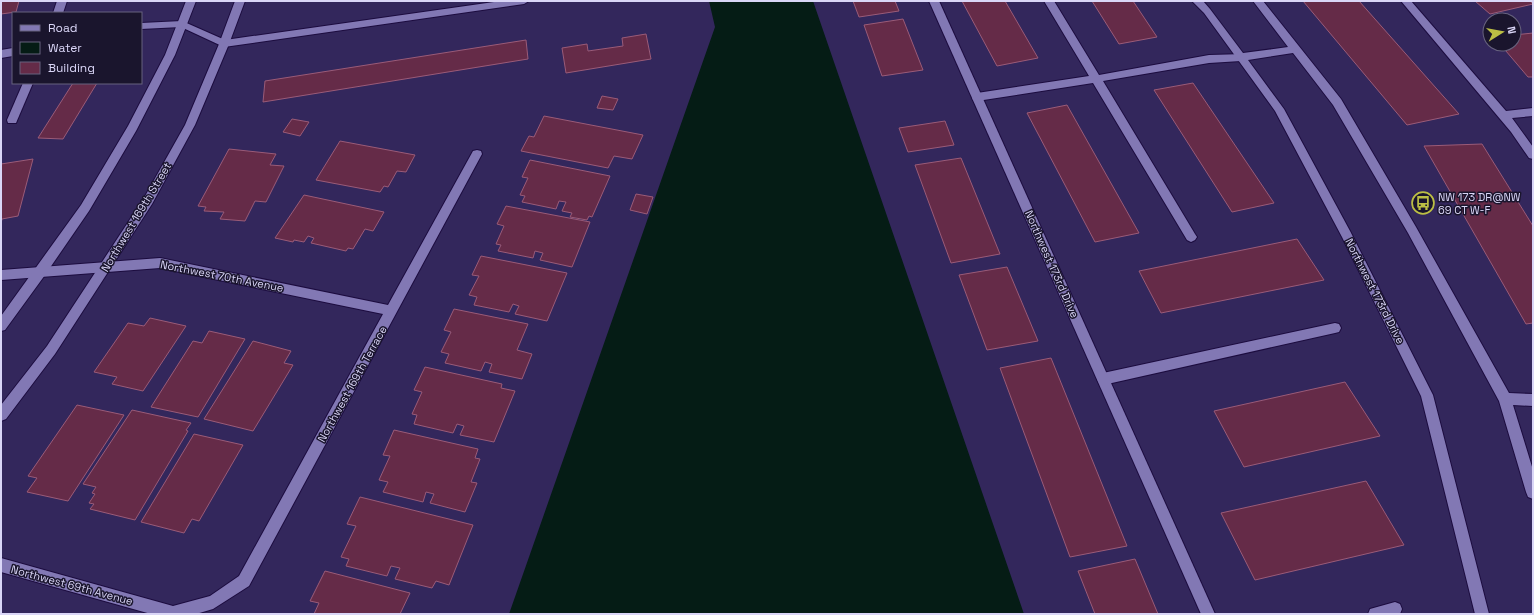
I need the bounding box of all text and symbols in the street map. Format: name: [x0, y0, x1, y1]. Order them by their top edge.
legend: [12, 12, 142, 84]
north arrow: [1482, 12, 1522, 52]
text: Road: [48, 20, 77, 36]
text: N: [1504, 25, 1519, 35]
text: Water: [48, 40, 82, 56]
text: Building: [48, 60, 95, 76]
street label: Northwest 169th Street: [98, 160, 174, 274]
bus stop icon: NW 173 DR@NW 69 CT W-F: [1410, 190, 1436, 216]
place label: NW 173 DR@NW 69 CT W-F: [1438, 190, 1521, 217]
street label: Northwest 173rd Drive: [1022, 208, 1082, 320]
street label: Northwest 173rd Drive: [1342, 236, 1408, 346]
street label: Northwest 70th Avenue: [159, 257, 285, 295]
street label: Northwest 169th Terrace: [314, 324, 390, 444]
street label: Northwest 69th Avenue: [10, 562, 134, 608]

